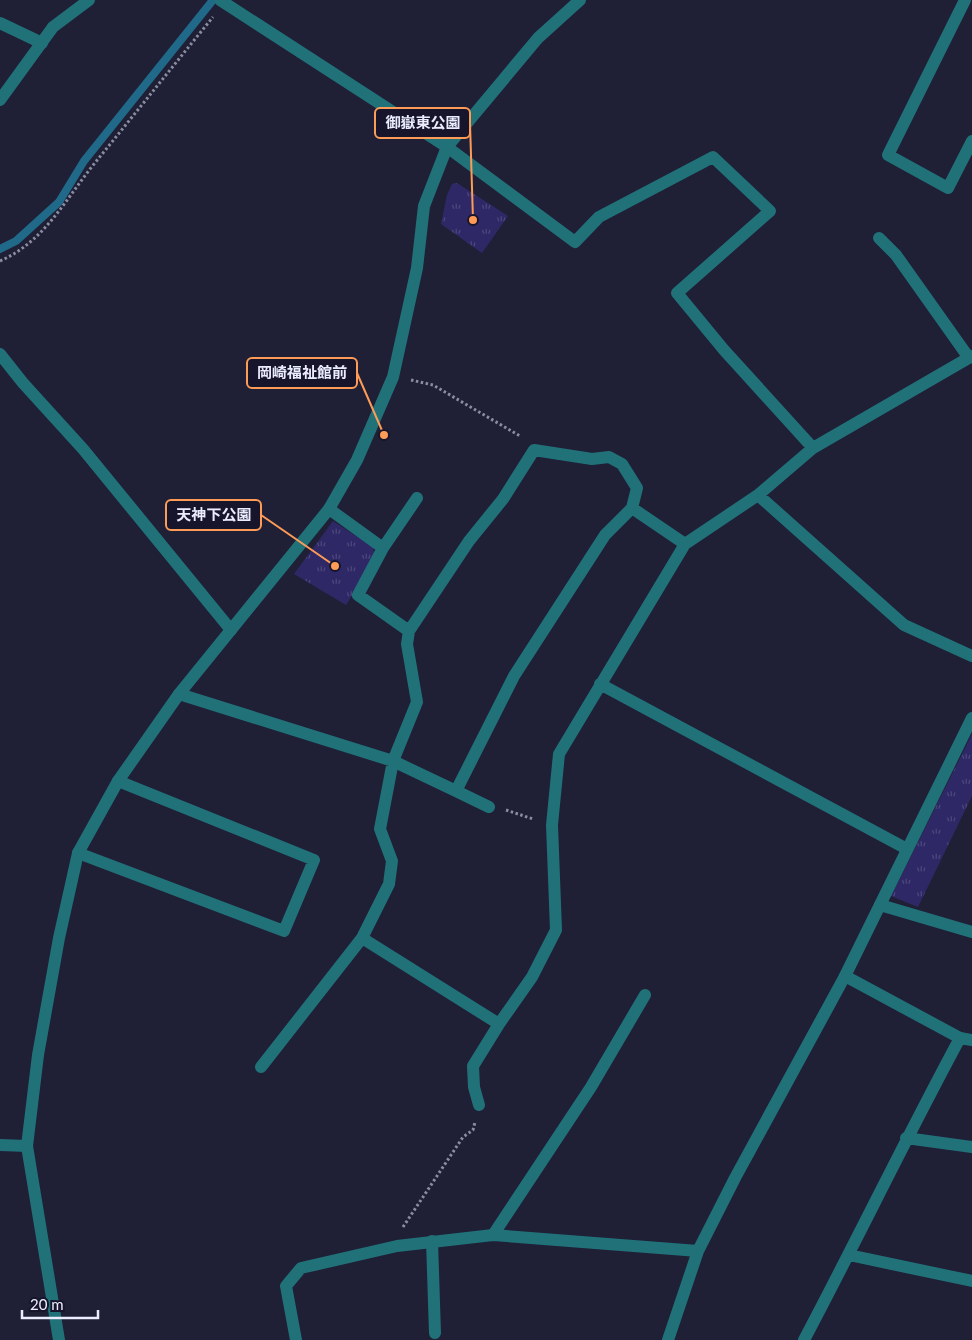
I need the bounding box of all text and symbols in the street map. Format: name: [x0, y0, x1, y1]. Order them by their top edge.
callout: 御嶽東公園: [375, 108, 470, 138]
text: 御嶽東公園: [385, 113, 461, 131]
callout: 岡崎福祉館前: [247, 358, 357, 388]
text: 岡崎福祉館前: [257, 363, 347, 381]
callout: 天神下公園: [166, 500, 261, 530]
text: 天神下公園: [176, 505, 252, 523]
scale bar: [22, 1288, 99, 1320]
text: 20 m: [30, 1295, 64, 1313]

